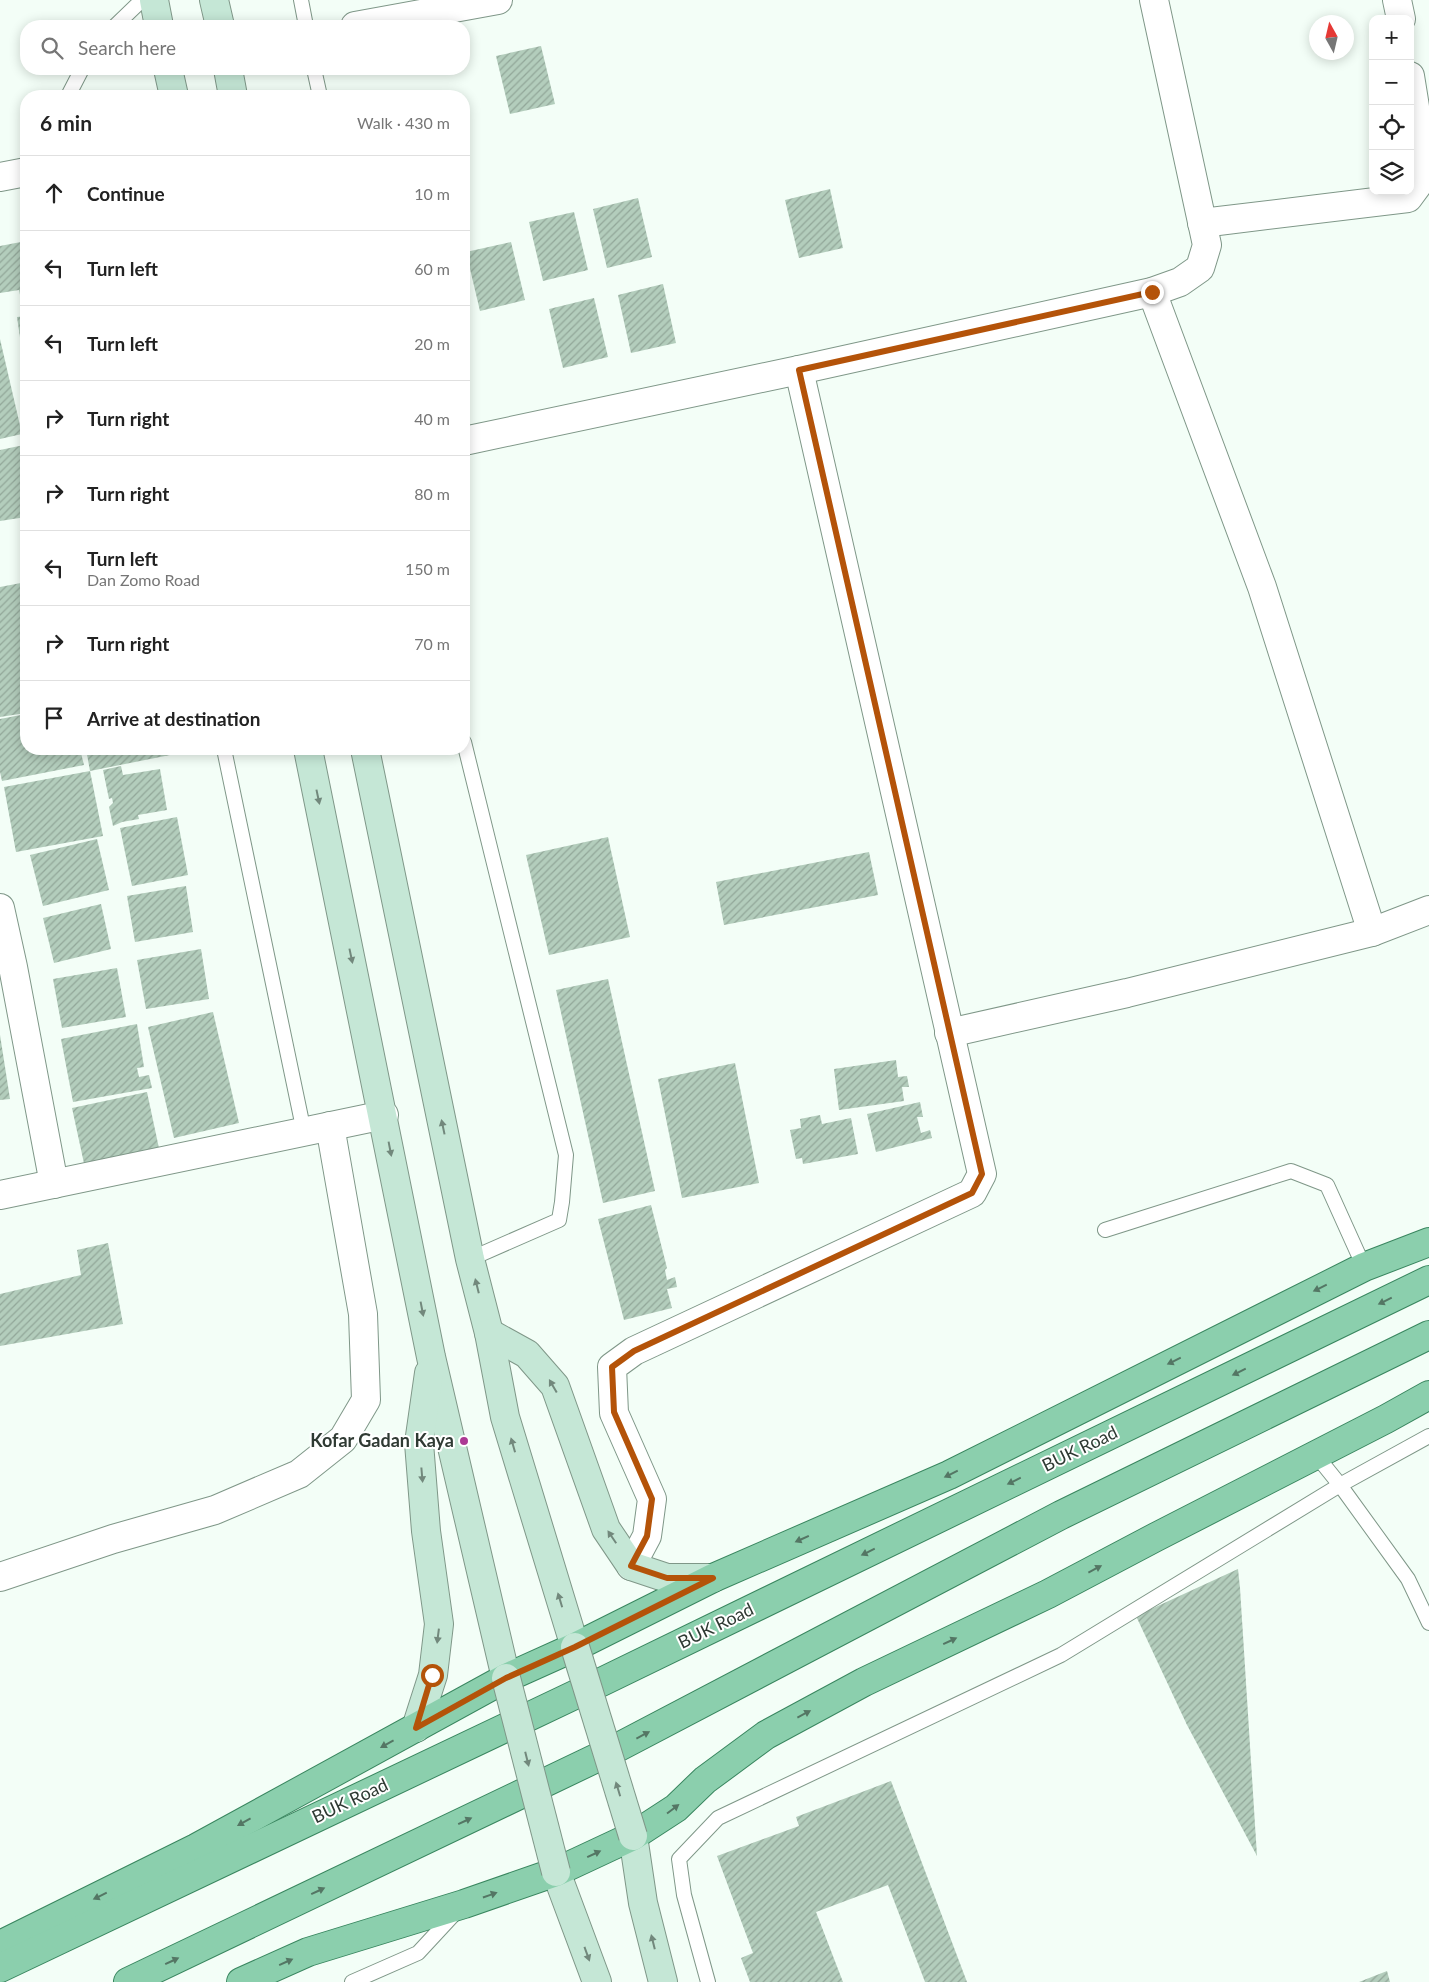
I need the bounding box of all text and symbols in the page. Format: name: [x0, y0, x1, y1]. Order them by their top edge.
north arrow: [1309, 15, 1354, 60]
map controls: [1369, 15, 1414, 195]
button: +: [1369, 15, 1414, 60]
search box: [20, 20, 470, 75]
icon: search: [38, 34, 66, 62]
text: Search here: [78, 36, 176, 59]
button: −: [1369, 60, 1414, 105]
button: locate: [1369, 105, 1414, 150]
text: 6 min: [40, 110, 92, 135]
text: Walk · 430 m: [357, 113, 450, 132]
button: layers: [1369, 150, 1414, 195]
icon: ahead: [40, 179, 68, 207]
text: Continue: [87, 182, 165, 205]
text: 10 m: [414, 184, 450, 203]
icon: left: [40, 254, 68, 282]
text: Turn left: [87, 257, 158, 280]
text: 60 m: [414, 259, 450, 278]
route end: [1141, 281, 1164, 304]
icon: left: [40, 329, 68, 357]
text: Turn left: [87, 332, 158, 355]
text: 20 m: [414, 334, 450, 353]
icon: right: [40, 404, 68, 432]
text: Turn right: [87, 407, 169, 430]
text: 40 m: [414, 409, 450, 428]
icon: right: [40, 479, 68, 507]
text: Turn right: [87, 482, 169, 505]
text: 80 m: [414, 484, 450, 503]
text: Turn left: [87, 547, 158, 570]
icon: left: [40, 554, 68, 582]
text: 150 m: [405, 559, 450, 578]
text: Dan Zomo Road: [87, 570, 200, 589]
icon: right: [40, 629, 68, 657]
text: Turn right: [87, 632, 169, 655]
text: 70 m: [414, 634, 450, 653]
icon: arrive: [40, 704, 68, 732]
text: Arrive at destination: [87, 707, 260, 730]
one-way arrow: [314, 789, 322, 804]
one-way arrow: [347, 948, 355, 963]
one-way arrow: [439, 1120, 447, 1135]
one-way arrow: [387, 1142, 395, 1158]
one-way arrow: [473, 1279, 481, 1294]
one-way arrow: [1313, 1285, 1327, 1293]
one-way arrow: [1378, 1297, 1392, 1305]
one-way arrow: [418, 1301, 426, 1316]
one-way arrow: [1167, 1357, 1182, 1365]
one-way arrow: [1232, 1368, 1246, 1376]
one-way arrow: [549, 1379, 557, 1394]
street label: BUK Road: [1038, 1420, 1121, 1476]
place label: Kofar Gadan Kaya: [310, 1429, 454, 1451]
marker: Kofar Gadan Kaya: [458, 1435, 470, 1447]
one-way arrow: [509, 1437, 517, 1452]
one-way arrow: [418, 1467, 426, 1483]
one-way arrow: [944, 1470, 958, 1478]
one-way arrow: [1007, 1477, 1021, 1485]
one-way arrow: [607, 1530, 617, 1544]
one-way arrow: [795, 1535, 809, 1543]
one-way arrow: [861, 1548, 875, 1556]
one-way arrow: [1088, 1565, 1102, 1573]
one-way arrow: [556, 1593, 564, 1608]
street label: BUK Road: [674, 1597, 757, 1653]
one-way arrow: [433, 1628, 441, 1644]
one-way arrow: [942, 1637, 957, 1645]
route start: [421, 1664, 444, 1687]
one-way arrow: [797, 1710, 812, 1718]
one-way arrow: [635, 1731, 650, 1739]
one-way arrow: [380, 1740, 394, 1748]
one-way arrow: [523, 1752, 531, 1767]
street label: BUK Road: [308, 1773, 391, 1827]
one-way arrow: [614, 1782, 622, 1797]
one-way arrow: [666, 1804, 680, 1814]
one-way arrow: [458, 1817, 472, 1825]
one-way arrow: [237, 1818, 252, 1826]
one-way arrow: [587, 1849, 602, 1858]
one-way arrow: [311, 1887, 325, 1895]
one-way arrow: [482, 1891, 497, 1898]
one-way arrow: [93, 1892, 107, 1900]
one-way arrow: [649, 1935, 657, 1950]
one-way arrow: [584, 1946, 591, 1961]
one-way arrow: [165, 1957, 179, 1965]
one-way arrow: [279, 1958, 293, 1966]

